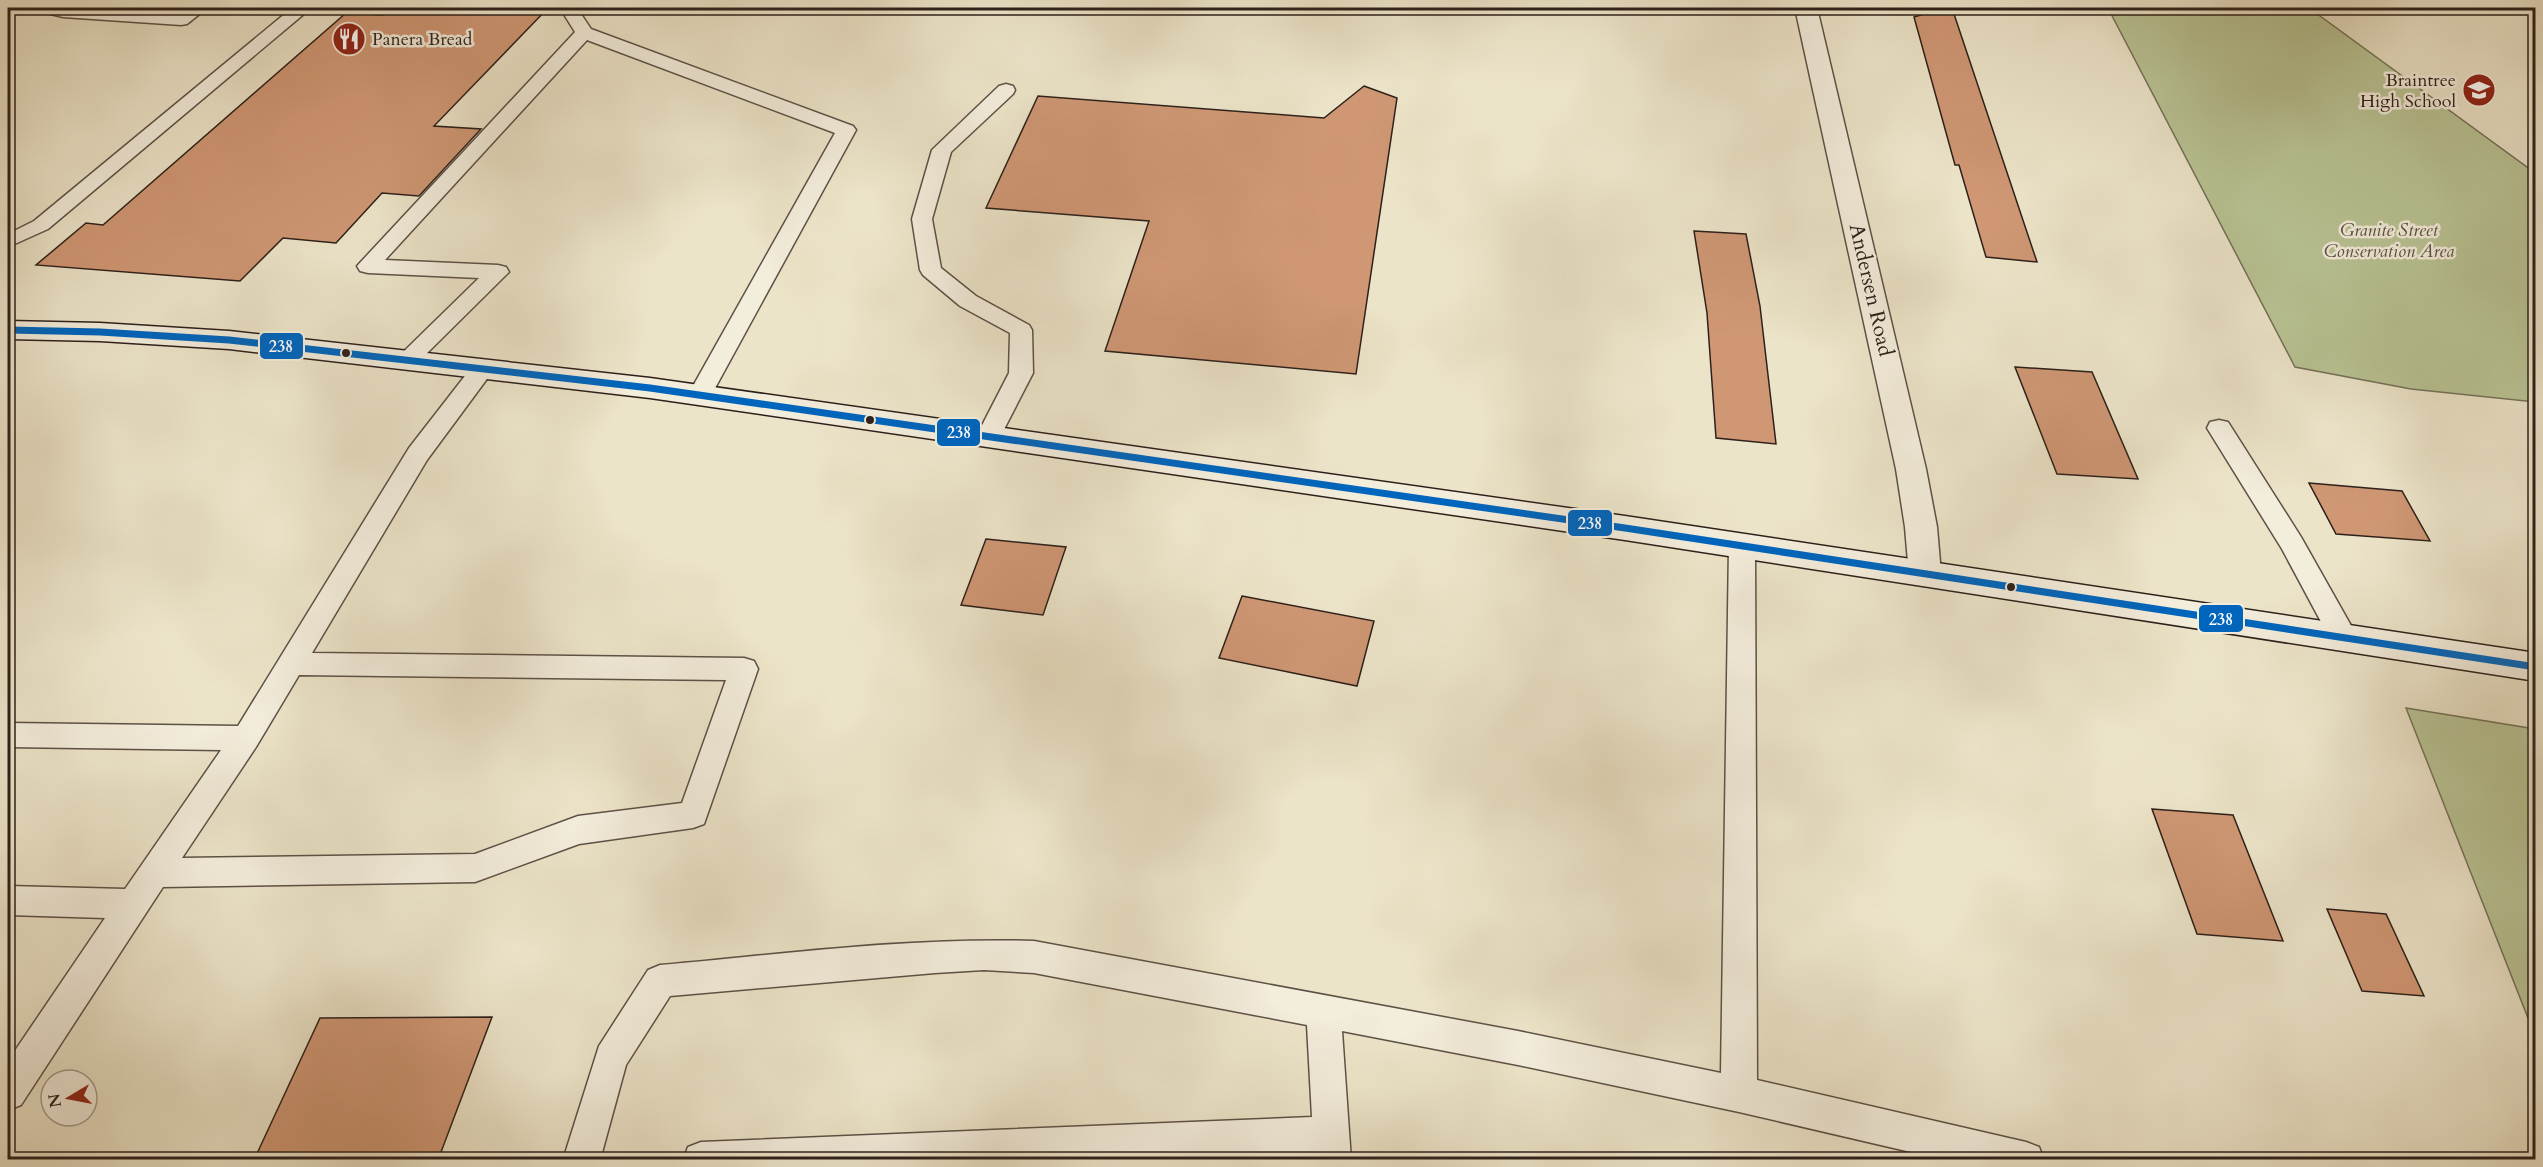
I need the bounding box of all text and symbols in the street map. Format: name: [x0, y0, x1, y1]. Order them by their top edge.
restaurant icon: Panera Bread: [331, 21, 367, 57]
place label: Panera Bread: [372, 27, 473, 52]
place label: Braintree High School: [2360, 68, 2456, 114]
school or university icon: Braintree High School: [2461, 72, 2497, 108]
park label: Granite Street Conservation Area: [2324, 218, 2454, 264]
street label: Andersen Road: [1842, 221, 1900, 359]
line badge: 238: [259, 332, 304, 360]
text: 238: [269, 336, 293, 358]
unlabelled marker: [340, 347, 352, 359]
unlabelled marker: [864, 414, 876, 426]
line badge: 238: [936, 418, 981, 447]
text: 238: [947, 422, 971, 444]
line badge: 238: [1567, 509, 1613, 537]
text: 238: [1578, 513, 1602, 535]
unlabelled marker: [2005, 581, 2017, 593]
line badge: 238: [2198, 604, 2244, 633]
text: 238: [2209, 609, 2233, 631]
north arrow: [39, 1068, 99, 1128]
text: N: [43, 1092, 67, 1109]

